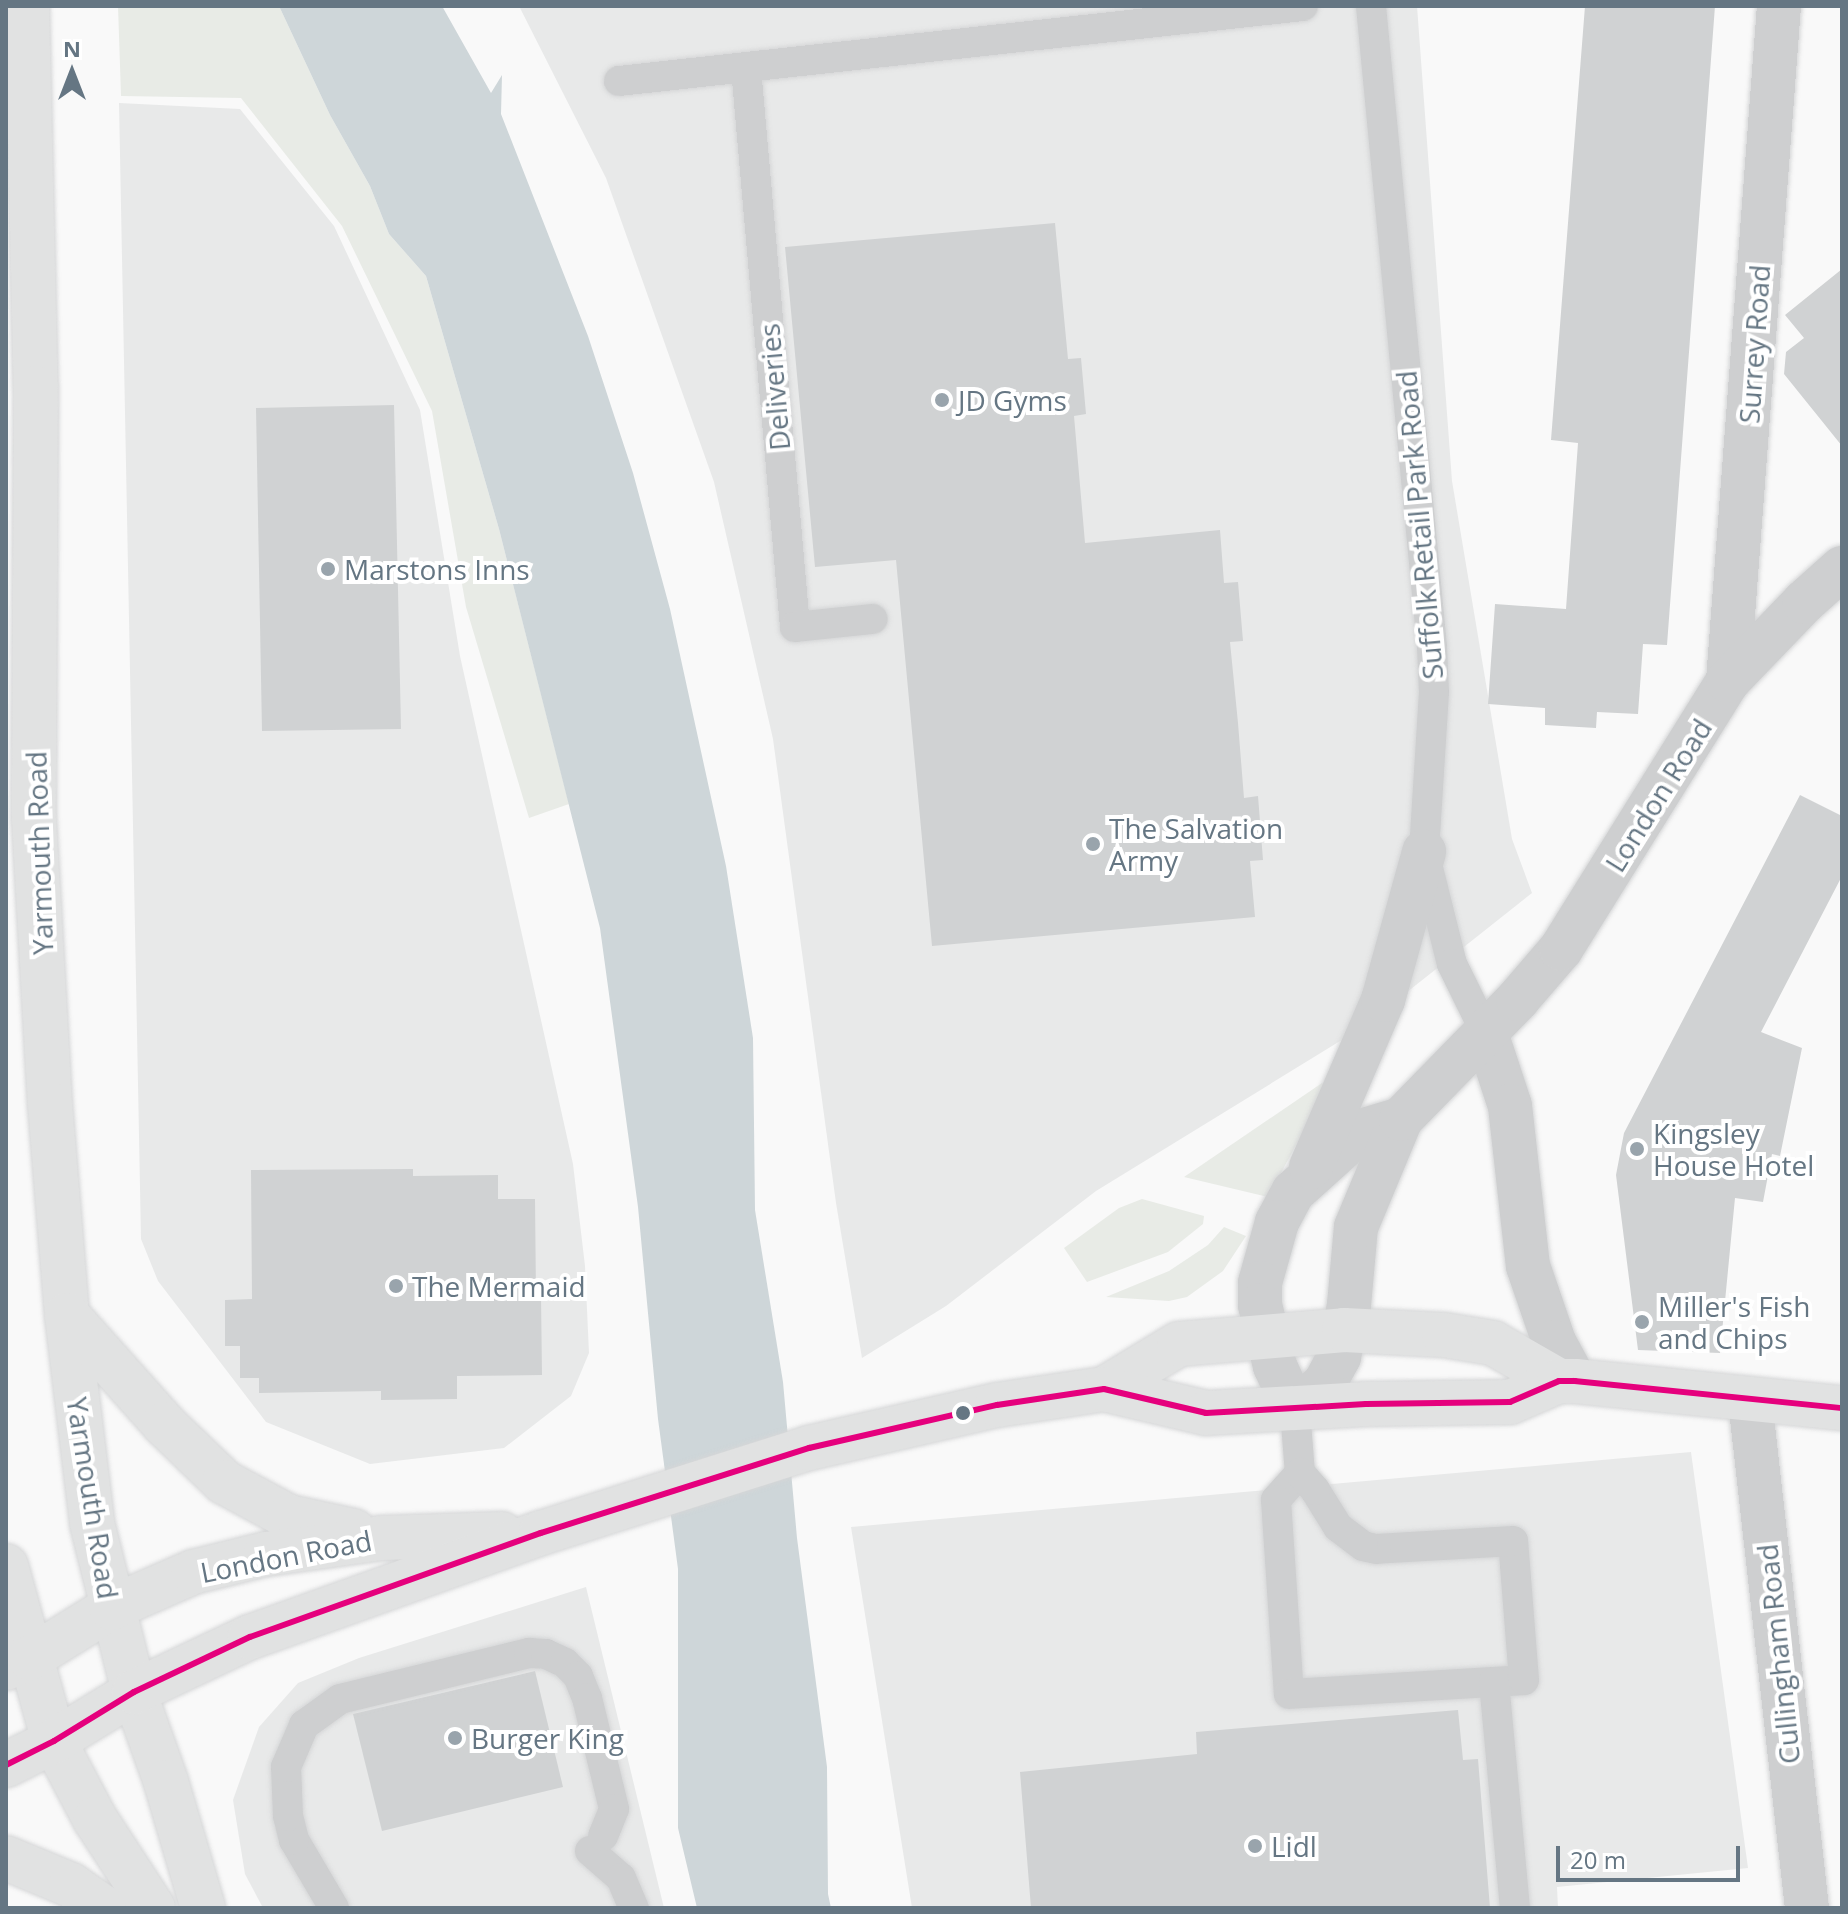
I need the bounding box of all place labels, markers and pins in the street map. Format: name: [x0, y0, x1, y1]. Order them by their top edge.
place label: JD Gyms: [958, 383, 1067, 417]
marker: JD Gyms: [933, 391, 951, 409]
place label: Marstons Inns: [344, 552, 530, 586]
marker: Marstons Inns: [319, 560, 337, 578]
place label: The Salvation Army: [1109, 811, 1283, 877]
marker: The Salvation Army: [1084, 835, 1102, 853]
place label: Kingsley House Hotel: [1653, 1116, 1814, 1182]
marker: Kingsley House Hotel: [1628, 1140, 1646, 1158]
place label: The Mermaid: [412, 1269, 586, 1303]
marker: The Mermaid: [387, 1277, 405, 1295]
place label: Miller's Fish and Chips: [1658, 1289, 1810, 1355]
marker: Miller's Fish and Chips: [1633, 1313, 1651, 1331]
unlabelled marker: [955, 1405, 971, 1421]
place label: Burger King: [471, 1721, 624, 1755]
marker: Burger King: [446, 1729, 464, 1747]
place label: Lidl: [1271, 1829, 1317, 1863]
marker: Lidl: [1246, 1837, 1264, 1855]

